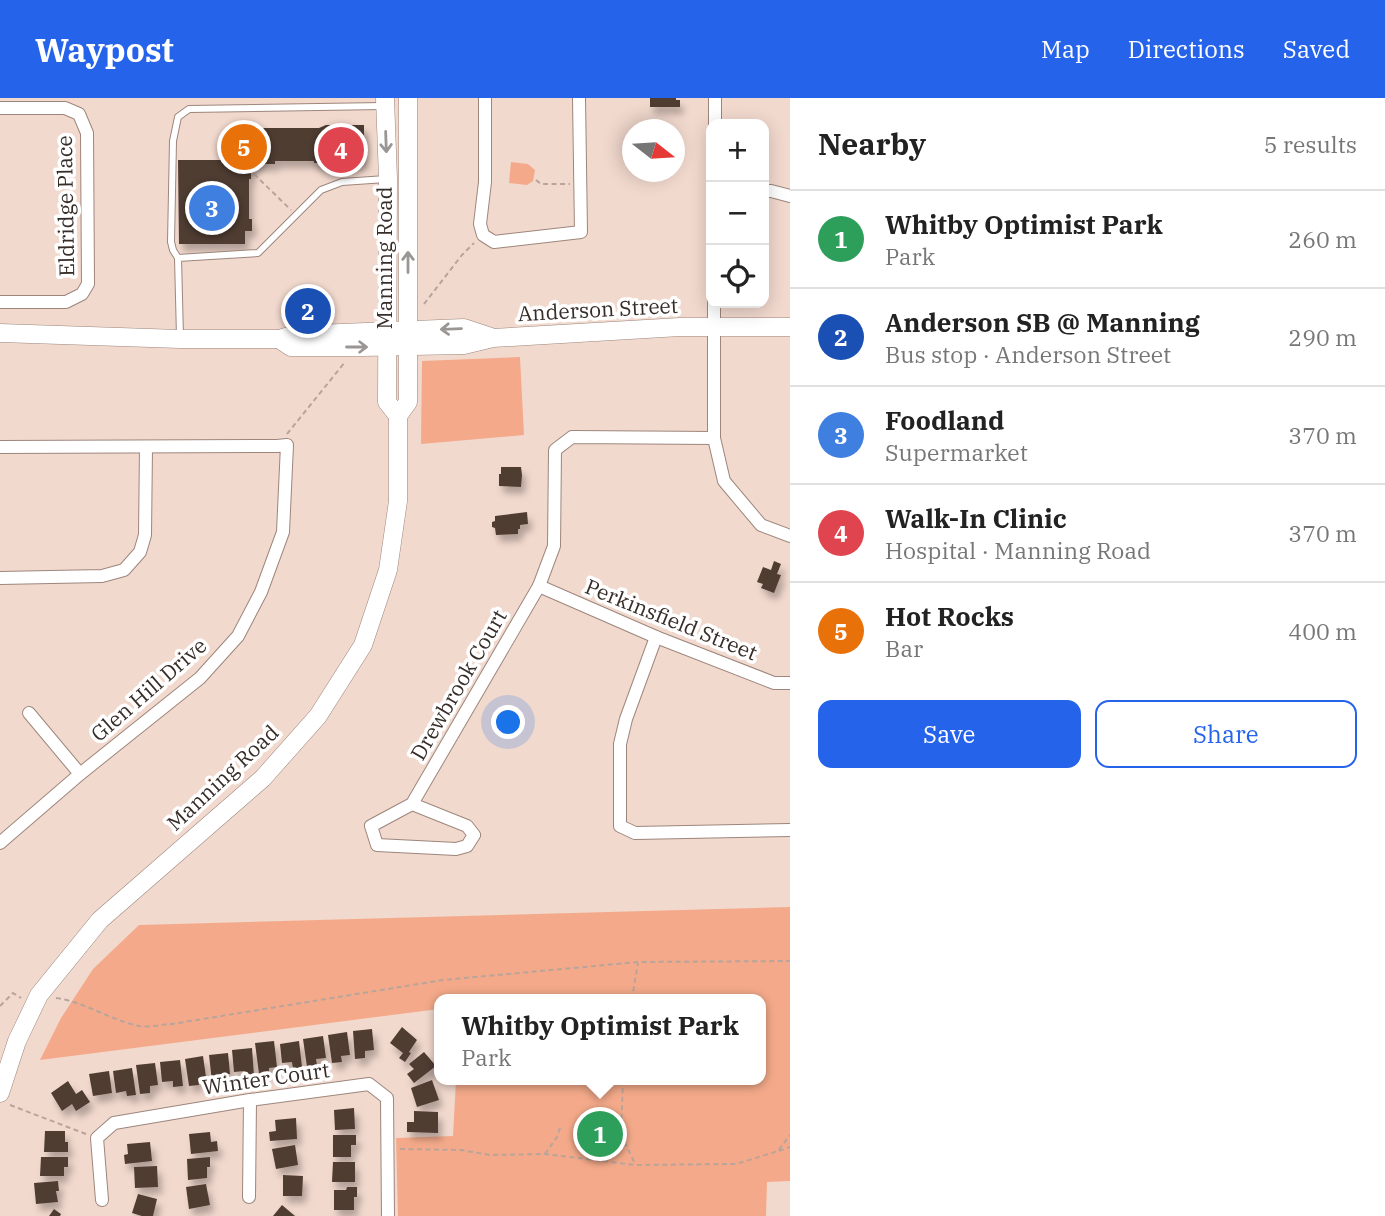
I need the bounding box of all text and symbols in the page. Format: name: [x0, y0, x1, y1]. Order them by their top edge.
text: Waypost: [35, 28, 174, 71]
text: Map: [1041, 33, 1090, 65]
text: Directions: [1128, 33, 1245, 65]
text: Saved: [1283, 33, 1350, 65]
north arrow: [622, 119, 685, 182]
map controls: [706, 119, 769, 308]
button: +: [706, 119, 769, 182]
pin: 5: [221, 121, 267, 173]
pin: 4: [318, 124, 364, 176]
text: Nearby: [818, 124, 926, 163]
text: 5 results: [1264, 129, 1357, 159]
one-way arrow: [380, 131, 393, 154]
street label: Eldridge Place: [50, 135, 80, 277]
pin: 3: [189, 182, 235, 234]
button: −: [706, 182, 769, 245]
street label: Manning Road: [370, 186, 398, 330]
text: Whitby Optimist Park: [885, 207, 1163, 241]
text: 1: [834, 224, 848, 254]
text: 260 m: [1288, 224, 1357, 254]
text: Park: [885, 241, 935, 271]
button: locate: [706, 245, 769, 308]
one-way arrow: [401, 251, 415, 274]
pin: 2: [285, 285, 331, 337]
street label: Anderson Street: [517, 291, 679, 327]
text: Anderson SB @ Manning: [885, 305, 1200, 339]
one-way arrow: [440, 322, 463, 335]
text: 2: [834, 322, 848, 352]
text: 290 m: [1288, 322, 1357, 352]
text: Bus stop · Anderson Street: [885, 339, 1171, 369]
one-way arrow: [345, 340, 368, 354]
text: Foodland: [885, 403, 1005, 437]
text: 3: [834, 420, 848, 450]
text: 370 m: [1288, 420, 1357, 450]
text: Supermarket: [885, 437, 1028, 467]
text: Walk-In Clinic: [885, 501, 1067, 535]
text: 4: [834, 518, 848, 548]
text: 370 m: [1288, 518, 1357, 548]
text: Hospital · Manning Road: [885, 535, 1151, 565]
street label: Perkinsfield Street: [581, 572, 762, 666]
text: Hot Rocks: [885, 599, 1014, 633]
street label: Drewbrook Court: [404, 604, 513, 765]
text: 5: [834, 616, 848, 646]
text: 400 m: [1288, 616, 1357, 646]
street label: Glen Hill Drive: [85, 631, 212, 747]
text: Bar: [885, 633, 923, 663]
button: Save: [818, 700, 1081, 768]
button: Share: [1095, 700, 1357, 768]
your location: [491, 705, 525, 739]
street label: Manning Road: [160, 718, 284, 836]
popup: [434, 994, 766, 1085]
text: Whitby Optimist Park: [461, 1008, 739, 1042]
text: Park: [461, 1042, 511, 1072]
street label: Winter Court: [200, 1055, 331, 1101]
pin: 1: [577, 1108, 623, 1160]

